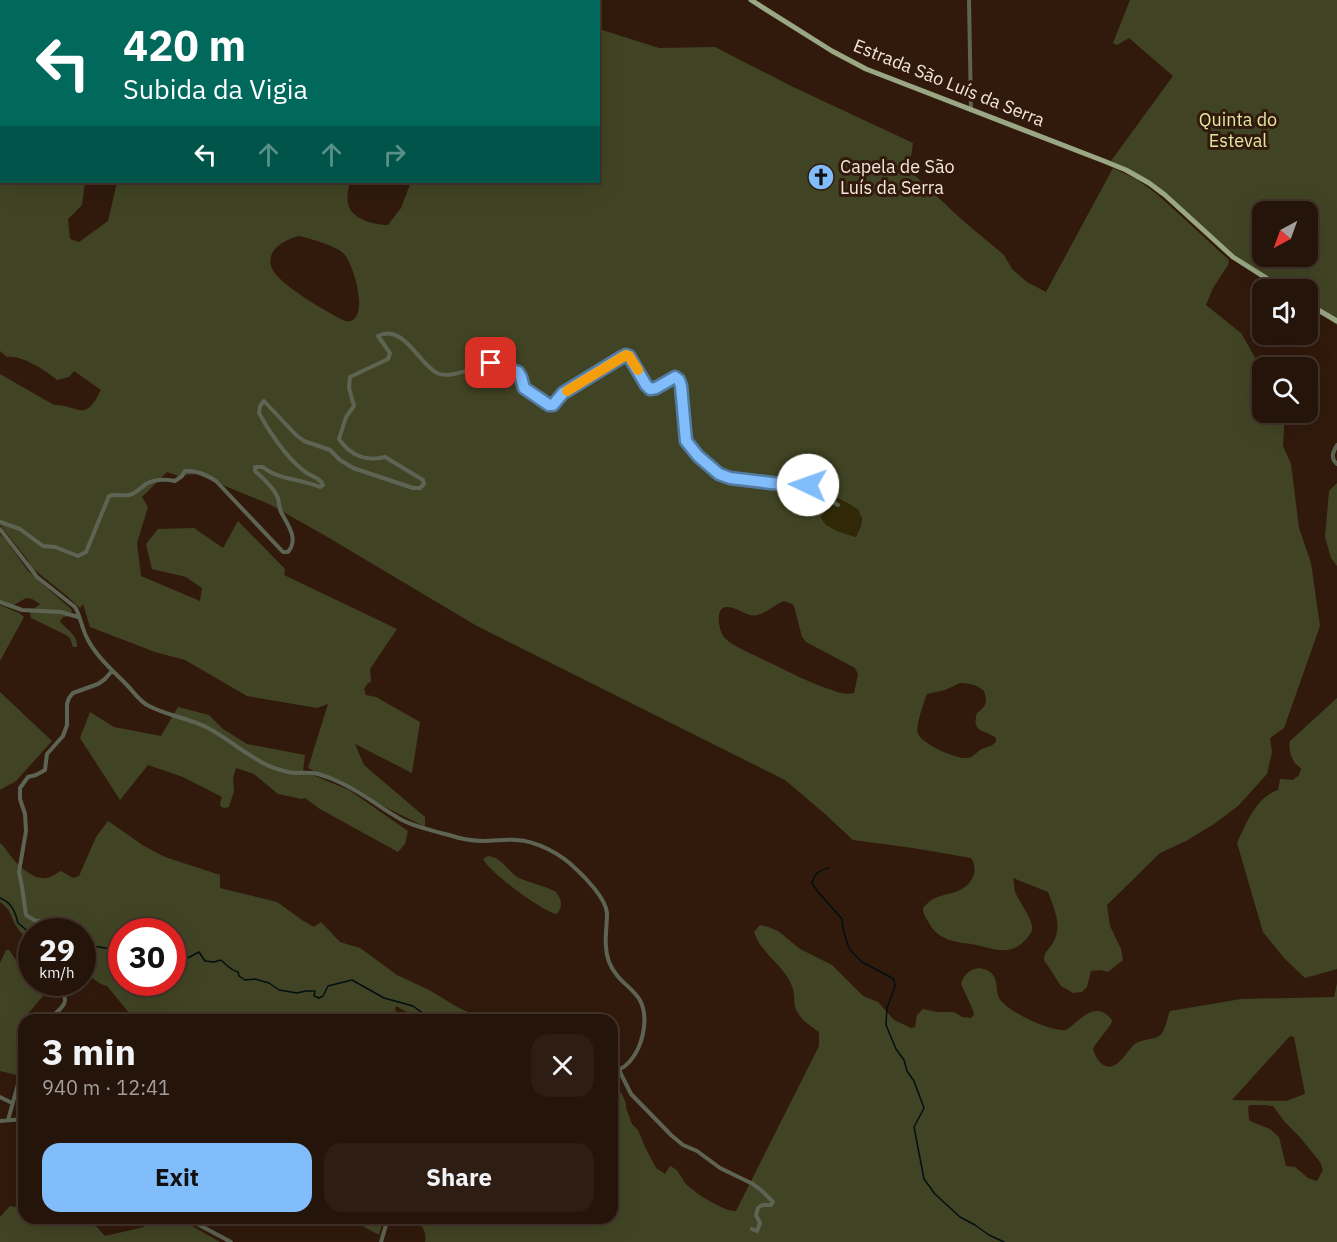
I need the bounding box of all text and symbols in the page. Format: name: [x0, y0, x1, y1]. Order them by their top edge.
text: 420 m: [123, 18, 246, 73]
icon: left: [24, 24, 102, 102]
street label: Estrada São Luís da Serra: [850, 34, 1049, 132]
text: Subida da Vigia: [123, 71, 308, 106]
park label: Quinta do Esteval: [1199, 108, 1277, 152]
icon: left: [189, 138, 222, 171]
icon: ahead: [252, 138, 285, 171]
icon: ahead: [315, 138, 348, 171]
icon: right: [378, 138, 411, 171]
place label: Capela de São Luís da Serra: [840, 155, 955, 199]
church icon: Capela de São Luís da Serra: [806, 162, 836, 192]
north arrow: [1252, 201, 1318, 267]
map controls: [1252, 201, 1318, 423]
button: sound: [1252, 279, 1318, 345]
pin: [465, 337, 516, 388]
icon: arrive: [474, 346, 507, 379]
button: search: [1252, 357, 1318, 423]
position arrow: [776, 453, 840, 517]
speed limit sign: 30: [108, 918, 186, 996]
text: 29: [39, 930, 75, 969]
text: km/h: [39, 963, 75, 982]
text: 3 min: [42, 1028, 136, 1075]
button: close: [531, 1034, 594, 1097]
text: 940 m · 12:41: [42, 1074, 170, 1101]
button: Exit: [42, 1143, 312, 1212]
button: Share: [324, 1143, 594, 1212]

